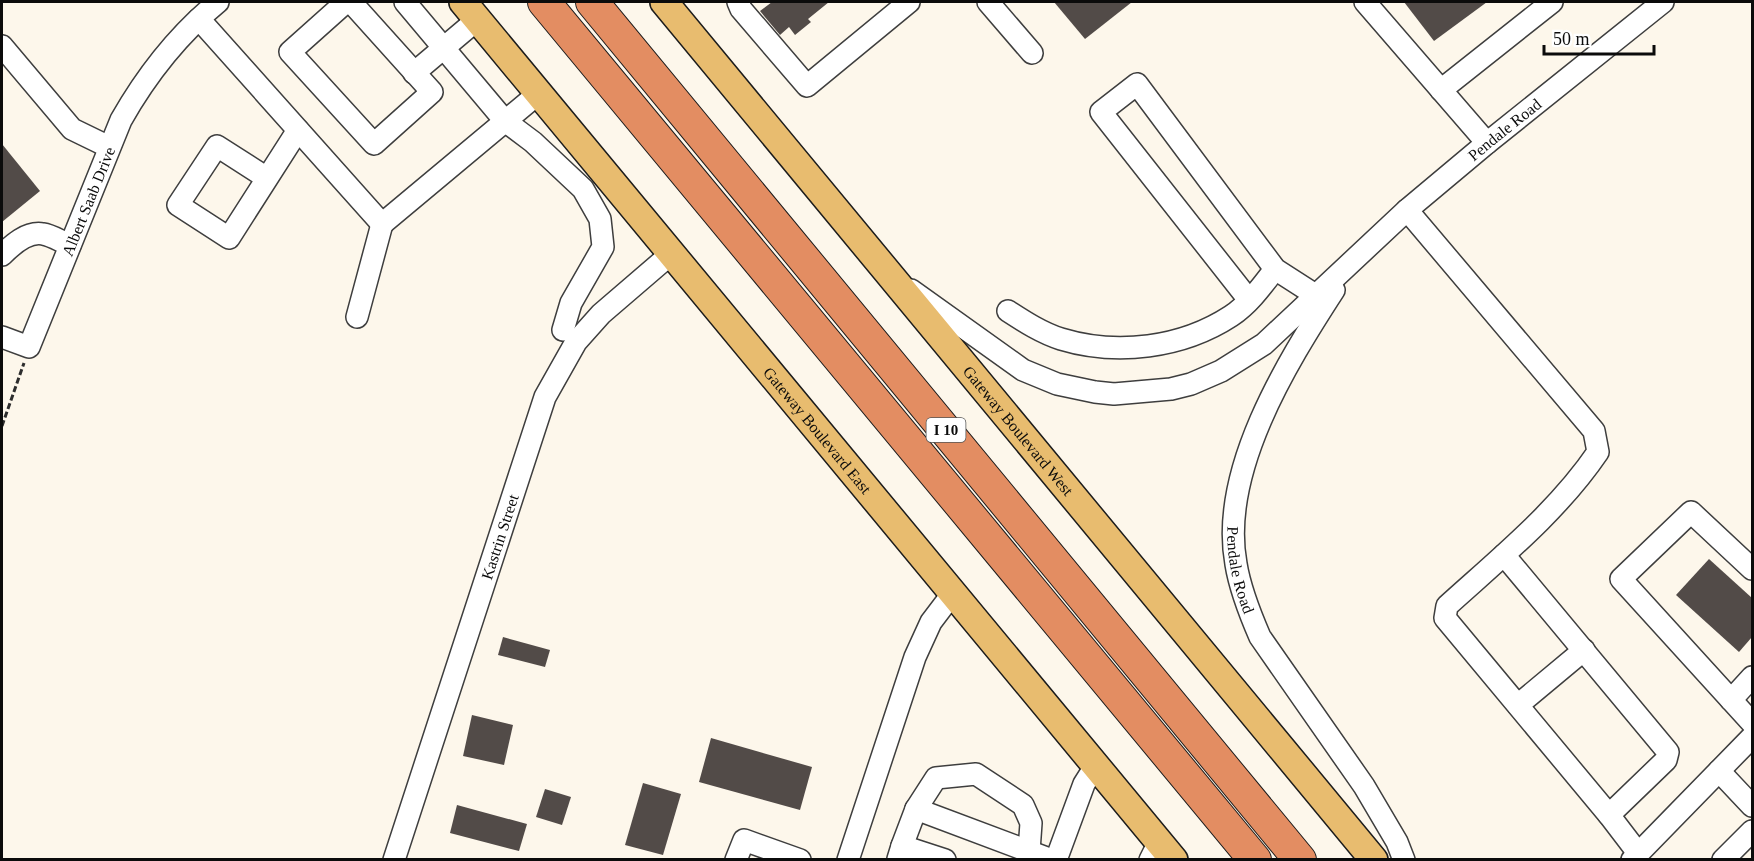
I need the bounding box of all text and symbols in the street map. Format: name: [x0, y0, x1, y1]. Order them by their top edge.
scale bar: [1544, 18, 1654, 56]
text: 50 m: [1553, 29, 1590, 49]
street label: Pendale Road: [1465, 95, 1544, 164]
street label: Albert Saab Drive: [59, 144, 118, 259]
street label: Gateway Boulevard West: [960, 362, 1077, 499]
street label: Gateway Boulevard East: [760, 364, 875, 498]
road number: I 10: [926, 418, 966, 442]
street label: Kastrin Street: [478, 492, 522, 582]
street label: Pendale Road: [1224, 526, 1257, 616]

